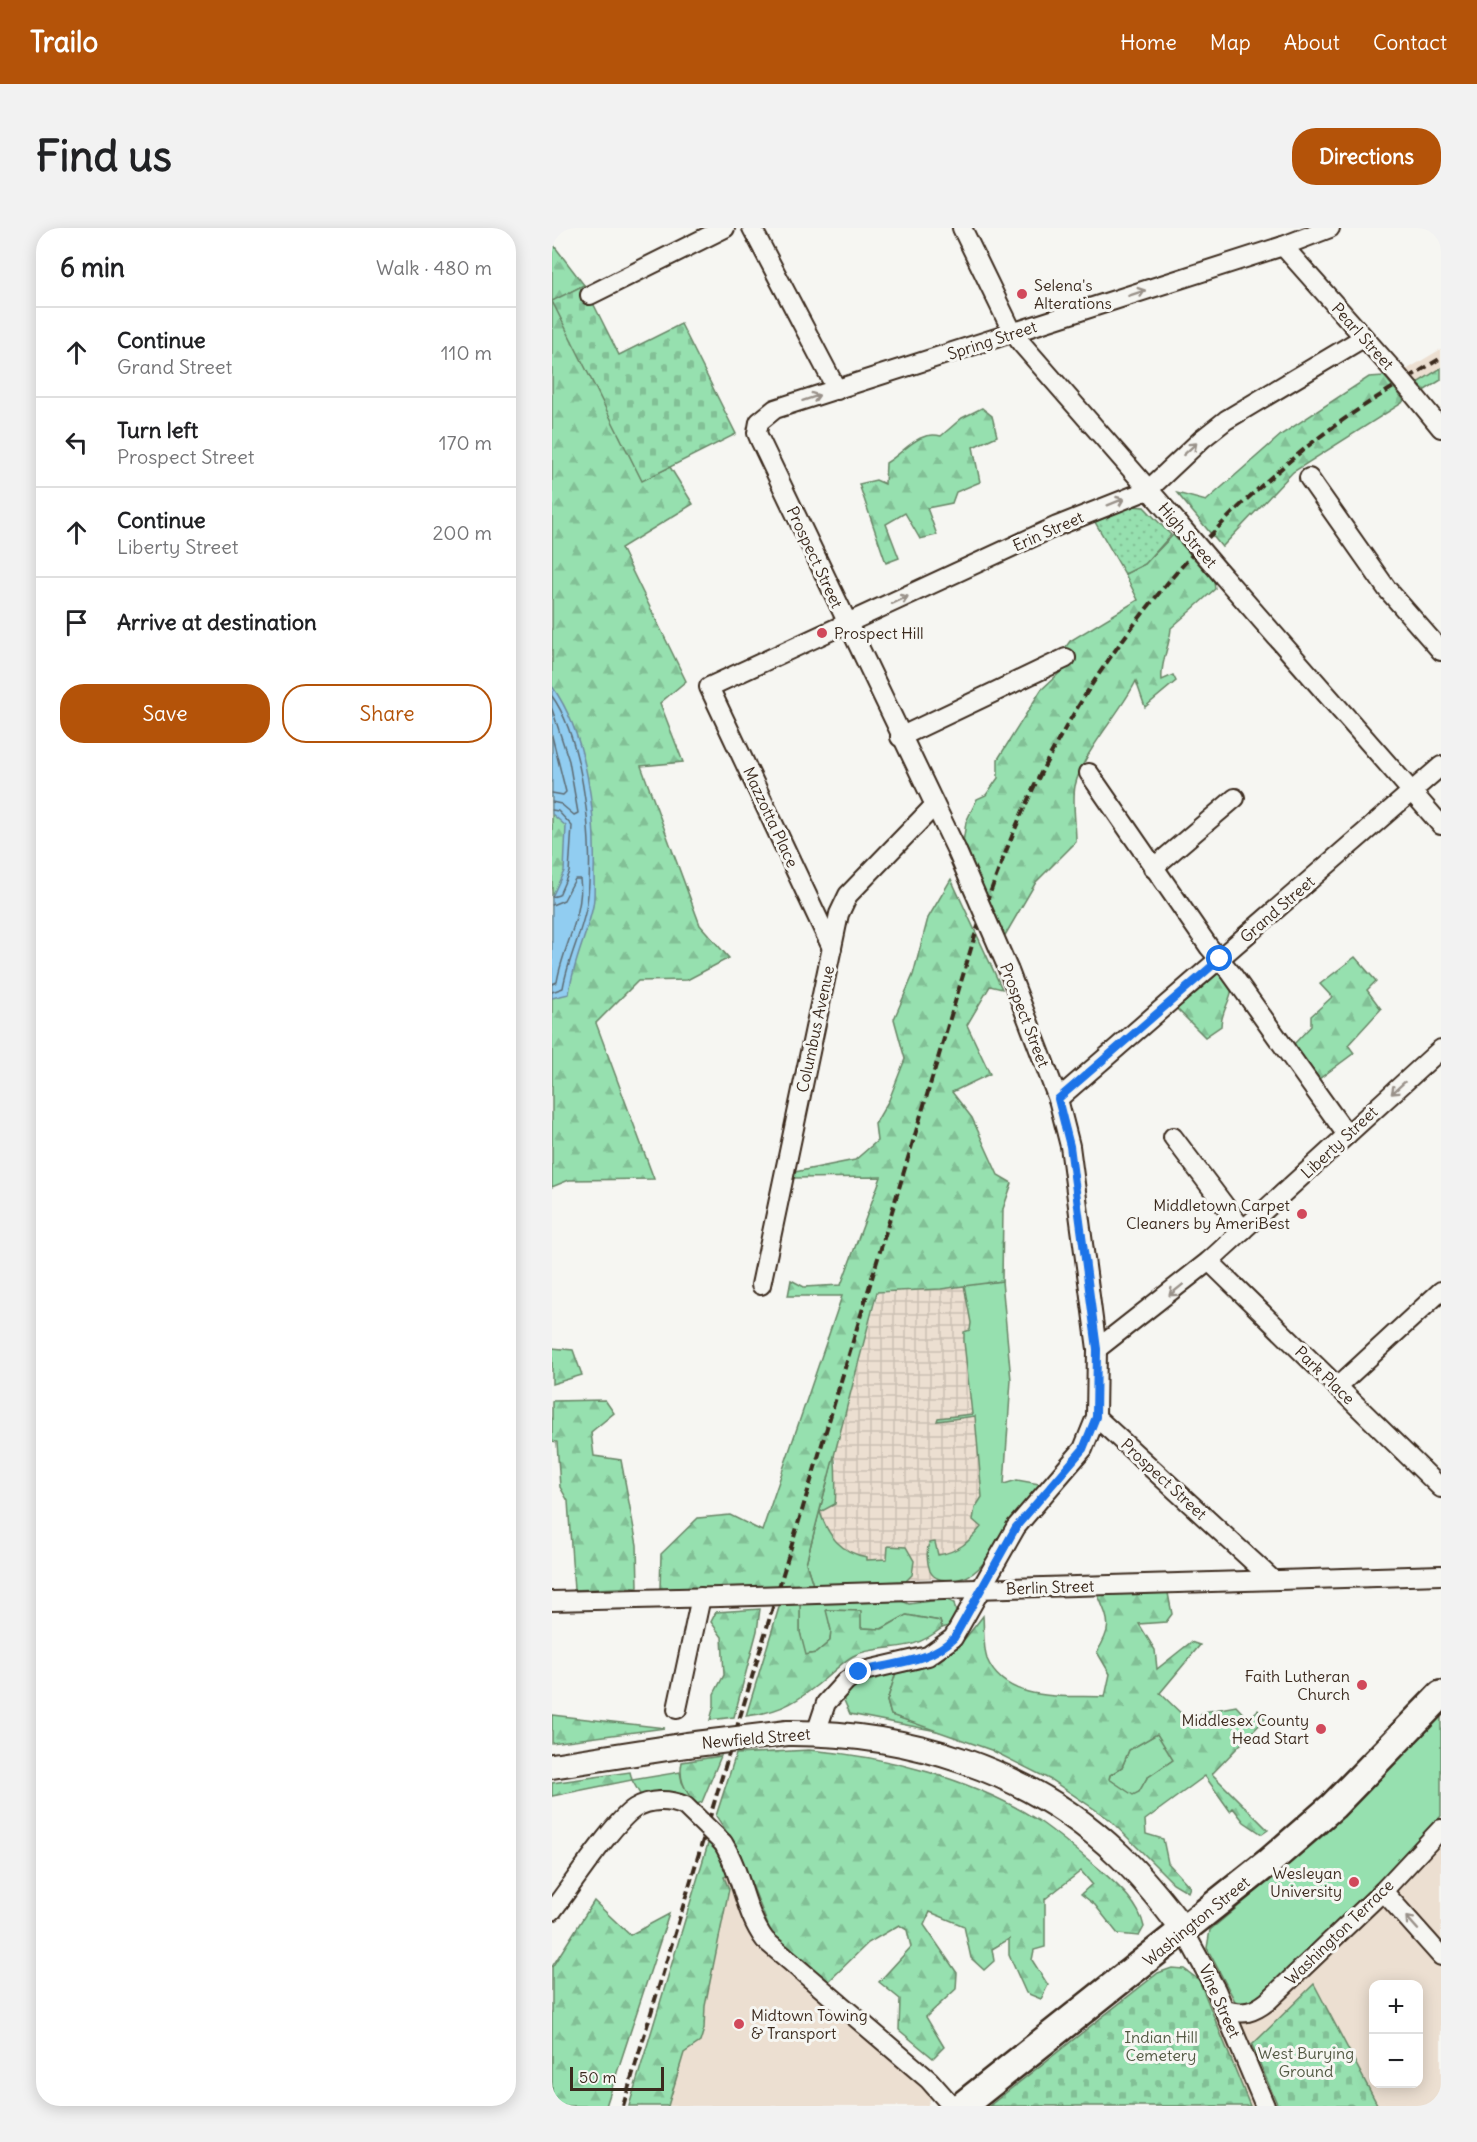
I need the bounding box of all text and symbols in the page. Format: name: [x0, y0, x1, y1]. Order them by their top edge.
text: Trailo: [30, 24, 98, 60]
text: Home: [1120, 29, 1177, 56]
text: Map: [1210, 29, 1251, 56]
text: About: [1284, 29, 1340, 56]
text: Contact: [1373, 29, 1447, 56]
button: Directions: [1292, 128, 1441, 185]
text: Find us: [36, 130, 172, 182]
text: 6 min: [60, 251, 125, 284]
text: Walk · 480 m: [376, 255, 492, 280]
place label: Selena's Alterations: [1034, 275, 1112, 313]
marker: Selena's Alterations: [1015, 287, 1029, 301]
one-way arrow: [1127, 287, 1146, 298]
street label: Pearl Street: [1328, 298, 1399, 374]
street label: Spring Street: [945, 316, 1040, 364]
text: Continue: [117, 326, 206, 354]
icon: ahead: [60, 336, 93, 369]
text: 110 m: [441, 340, 492, 365]
text: Grand Street: [117, 354, 232, 379]
one-way arrow: [801, 392, 820, 403]
text: Turn left: [117, 416, 198, 444]
icon: left: [60, 426, 93, 459]
text: 170 m: [439, 430, 492, 455]
one-way arrow: [1183, 442, 1198, 456]
text: Prospect Street: [117, 444, 255, 469]
one-way arrow: [1106, 496, 1125, 507]
street label: High Street: [1154, 498, 1222, 572]
street label: Prospect Street: [783, 503, 848, 612]
text: Continue: [117, 506, 206, 534]
street label: Erin Street: [1010, 506, 1087, 555]
icon: ahead: [60, 516, 93, 549]
text: 200 m: [432, 520, 492, 545]
text: Liberty Street: [117, 534, 239, 559]
one-way arrow: [890, 593, 908, 605]
icon: arrive: [60, 606, 93, 639]
text: Arrive at destination: [117, 608, 317, 636]
place label: Prospect Hill: [834, 623, 924, 643]
marker: Prospect Hill: [815, 626, 829, 640]
button: Save: [60, 684, 270, 743]
button: Share: [282, 684, 492, 743]
street label: Mazzotta Place: [739, 764, 803, 870]
street label: Grand Street: [1236, 871, 1319, 947]
route start: [1206, 945, 1232, 971]
street label: Prospect Street: [996, 960, 1054, 1071]
street label: Columbus Avenue: [792, 964, 838, 1094]
one-way arrow: [1391, 1081, 1406, 1095]
street label: Liberty Street: [1297, 1101, 1382, 1182]
place label: Middletown Carpet Cleaners by AmeriBest: [1126, 1195, 1291, 1233]
marker: Middletown Carpet Cleaners by AmeriBest: [1295, 1207, 1309, 1221]
one-way arrow: [1168, 1283, 1184, 1296]
street label: Park Place: [1291, 1342, 1359, 1408]
street label: Prospect Street: [1117, 1434, 1212, 1524]
street label: Berlin Street: [1005, 1575, 1095, 1599]
route end: [845, 1658, 871, 1684]
place label: Faith Lutheran Church: [1245, 1666, 1350, 1704]
marker: Faith Lutheran Church: [1355, 1678, 1369, 1692]
place label: Middlesex County Head Start: [1182, 1710, 1310, 1748]
marker: Middlesex County Head Start: [1314, 1722, 1328, 1736]
street label: Newfield Street: [701, 1723, 812, 1753]
place label: Wesleyan University: [1270, 1863, 1342, 1901]
street label: Washington Street: [1139, 1871, 1254, 1970]
street label: Washington Terrace: [1281, 1875, 1397, 1989]
marker: Wesleyan University: [1347, 1875, 1361, 1889]
one-way arrow: [1405, 1916, 1419, 1931]
street label: Vine Street: [1195, 1961, 1245, 2041]
map controls: [1369, 1980, 1423, 2088]
button: +: [1369, 1980, 1423, 2034]
place label: Midtown Towing & Transport: [751, 2005, 868, 2043]
marker: Midtown Towing & Transport: [732, 2017, 746, 2031]
park label: Indian Hill Cemetery: [1124, 2027, 1198, 2065]
button: −: [1369, 2034, 1423, 2088]
park label: West Burying Ground: [1258, 2043, 1354, 2081]
scale bar: [570, 2064, 664, 2092]
text: 50 m: [579, 2067, 617, 2087]

